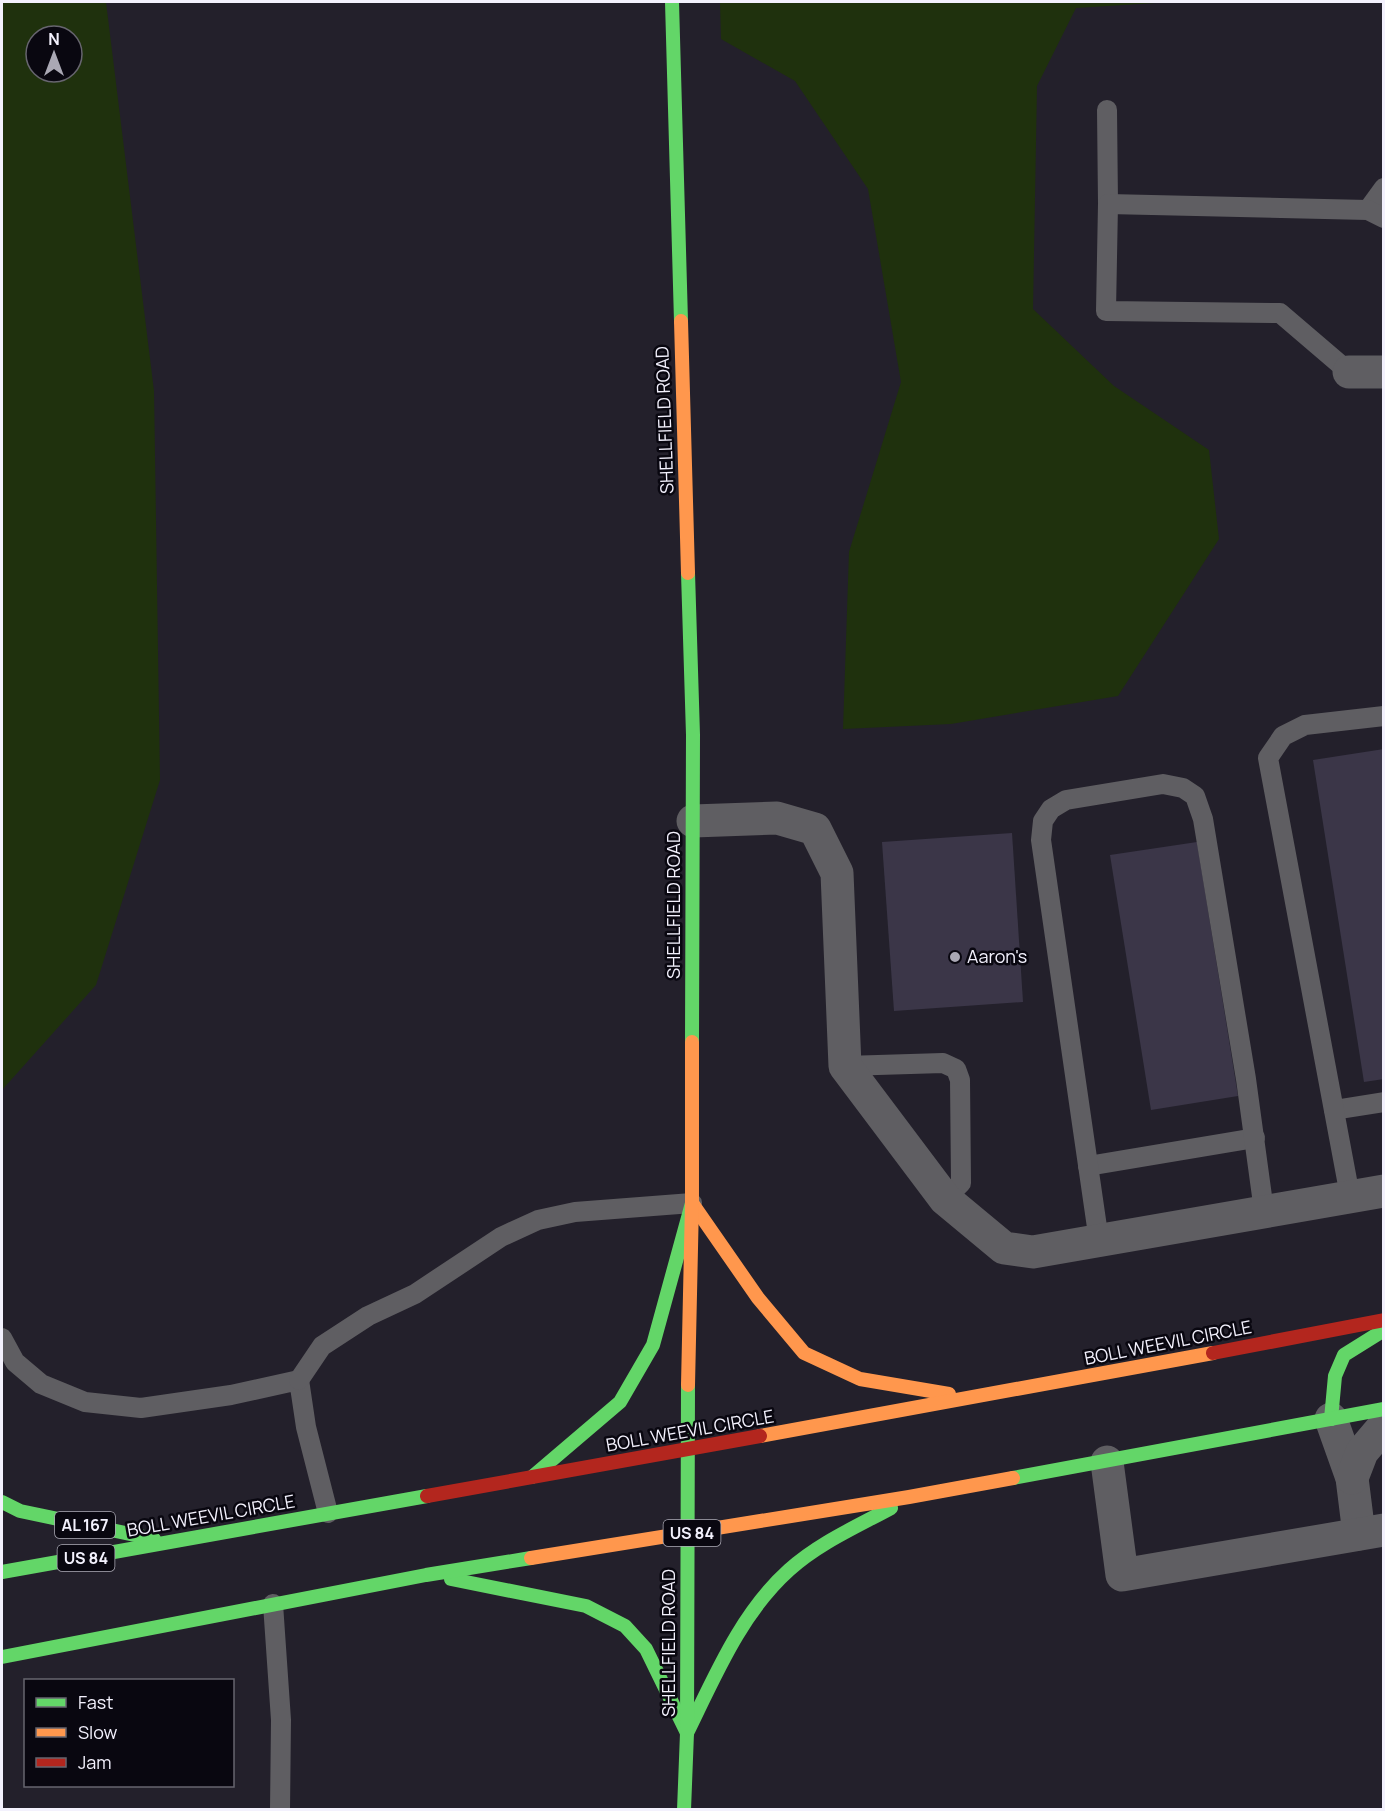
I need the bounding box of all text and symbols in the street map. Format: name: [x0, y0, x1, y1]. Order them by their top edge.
north arrow: [24, 24, 84, 84]
text: N: [48, 28, 60, 50]
street label: SHELLFIELD ROAD: [649, 346, 679, 494]
street label: SHELLFIELD ROAD: [661, 831, 685, 979]
place label: Aaron's: [967, 944, 1027, 968]
marker: Aaron's: [948, 950, 962, 964]
street label: BOLL WEEVIL CIRCLE: [1082, 1314, 1254, 1370]
street label: BOLL WEEVIL CIRCLE: [604, 1403, 776, 1457]
street label: BOLL WEEVIL CIRCLE: [125, 1488, 297, 1542]
road number: AL 167: [55, 1512, 115, 1538]
road number: US 84: [664, 1520, 720, 1546]
road number: US 84: [58, 1545, 115, 1571]
street label: SHELLFIELD ROAD: [656, 1569, 680, 1717]
legend: [24, 1679, 234, 1787]
text: Fast: [78, 1690, 113, 1714]
text: Slow: [78, 1720, 118, 1744]
text: Jam: [78, 1750, 112, 1774]

